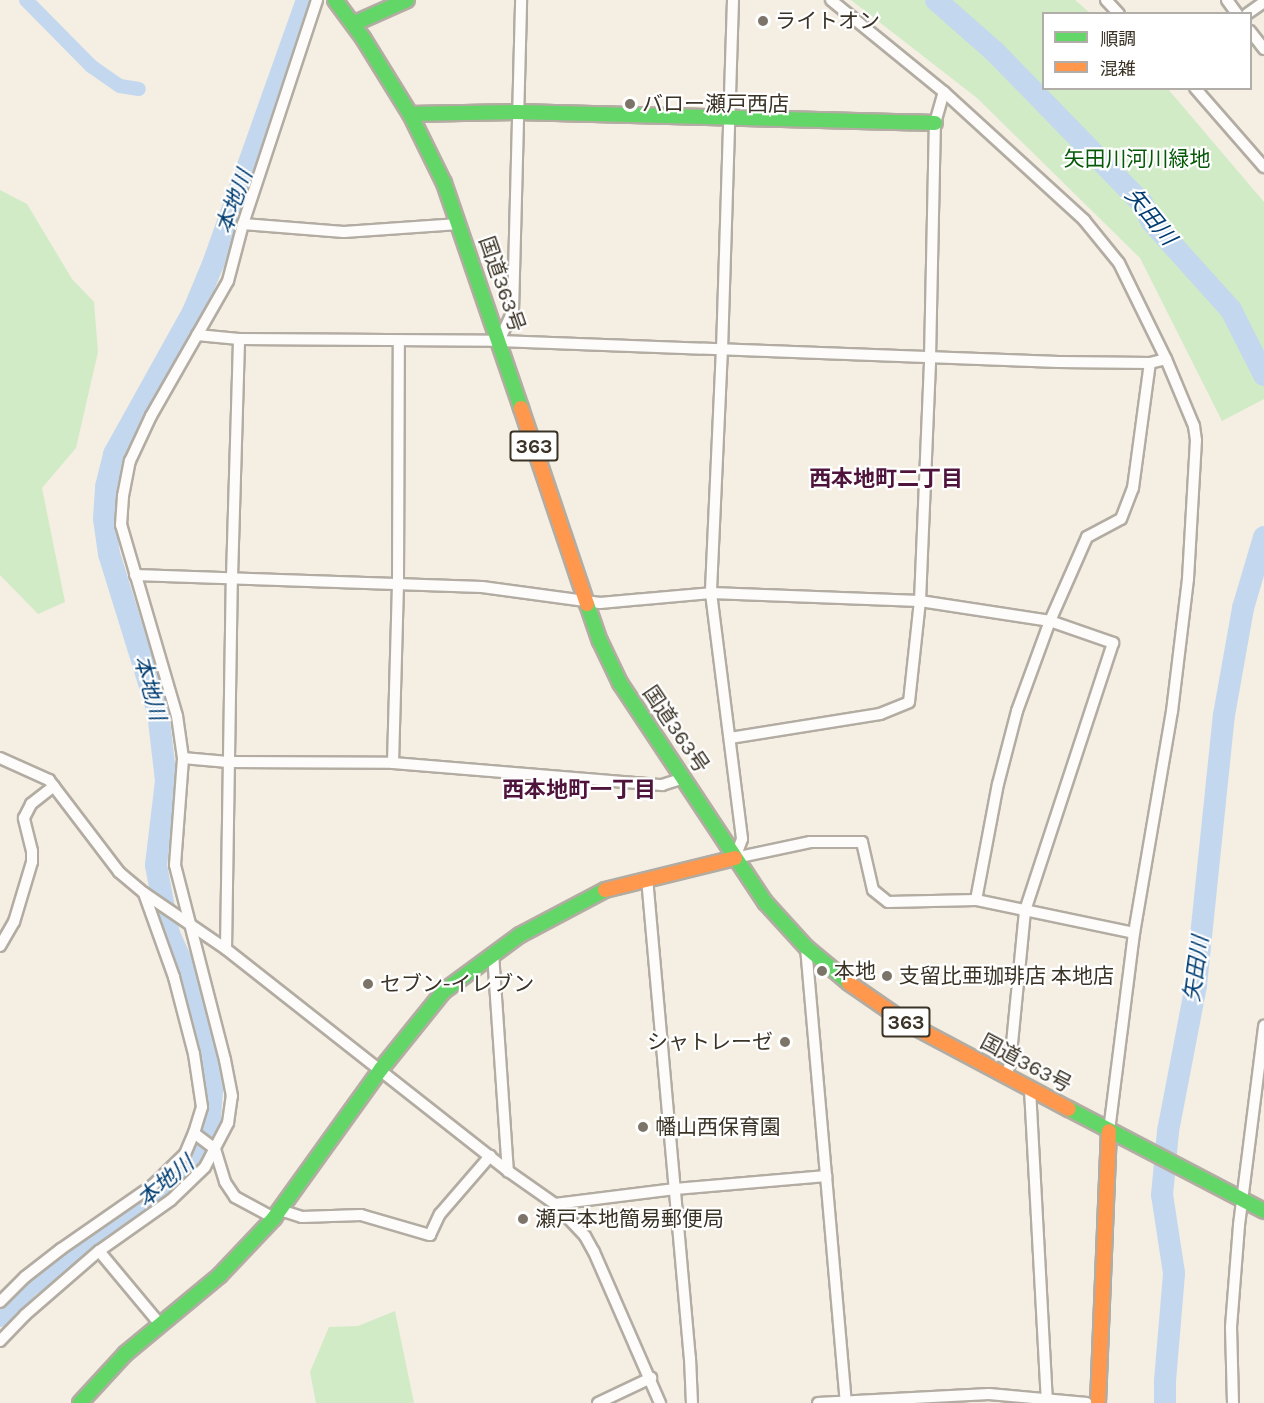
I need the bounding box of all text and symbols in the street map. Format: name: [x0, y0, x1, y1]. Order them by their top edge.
place label: ライトオン: [775, 8, 880, 34]
legend: [1042, 12, 1252, 90]
marker: ライトオン: [756, 14, 770, 28]
text: 順調: [1100, 28, 1136, 50]
text: 混雑: [1100, 58, 1136, 80]
place label: バロー瀬戸西店: [642, 91, 789, 117]
marker: バロー瀬戸西店: [623, 97, 637, 111]
park label: 矢田川河川緑地: [1064, 146, 1210, 172]
water label: 本地川: [211, 166, 259, 238]
water label: 矢田川: [1119, 183, 1181, 251]
street label: 国道363号: [474, 233, 530, 335]
road number: 363: [508, 429, 560, 463]
district label: 西本地町二丁目: [809, 467, 963, 493]
water label: 本地川: [128, 653, 170, 723]
street label: 国道363号: [638, 681, 714, 777]
district label: 西本地町一丁目: [502, 778, 656, 804]
water label: 矢田川: [1179, 934, 1215, 1004]
place label: 本地: [834, 958, 876, 984]
place label: 支留比亜珈琲店 本地店: [899, 963, 1114, 989]
marker: 本地: [815, 964, 829, 978]
marker: 支留比亜珈琲店 本地店: [880, 969, 894, 983]
place label: セブン-イレブン: [380, 971, 534, 997]
marker: セブン-イレブン: [361, 977, 375, 991]
road number: 363: [880, 1005, 932, 1039]
street label: 国道363号: [976, 1028, 1076, 1098]
place label: シャトレーゼ: [647, 1029, 773, 1055]
marker: シャトレーゼ: [778, 1035, 792, 1049]
place label: 幡山西保育園: [655, 1114, 781, 1140]
marker: 幡山西保育園: [636, 1120, 650, 1134]
water label: 本地川: [132, 1151, 200, 1213]
place label: 瀬戸本地簡易郵便局: [535, 1206, 724, 1232]
marker: 瀬戸本地簡易郵便局: [516, 1212, 530, 1226]

